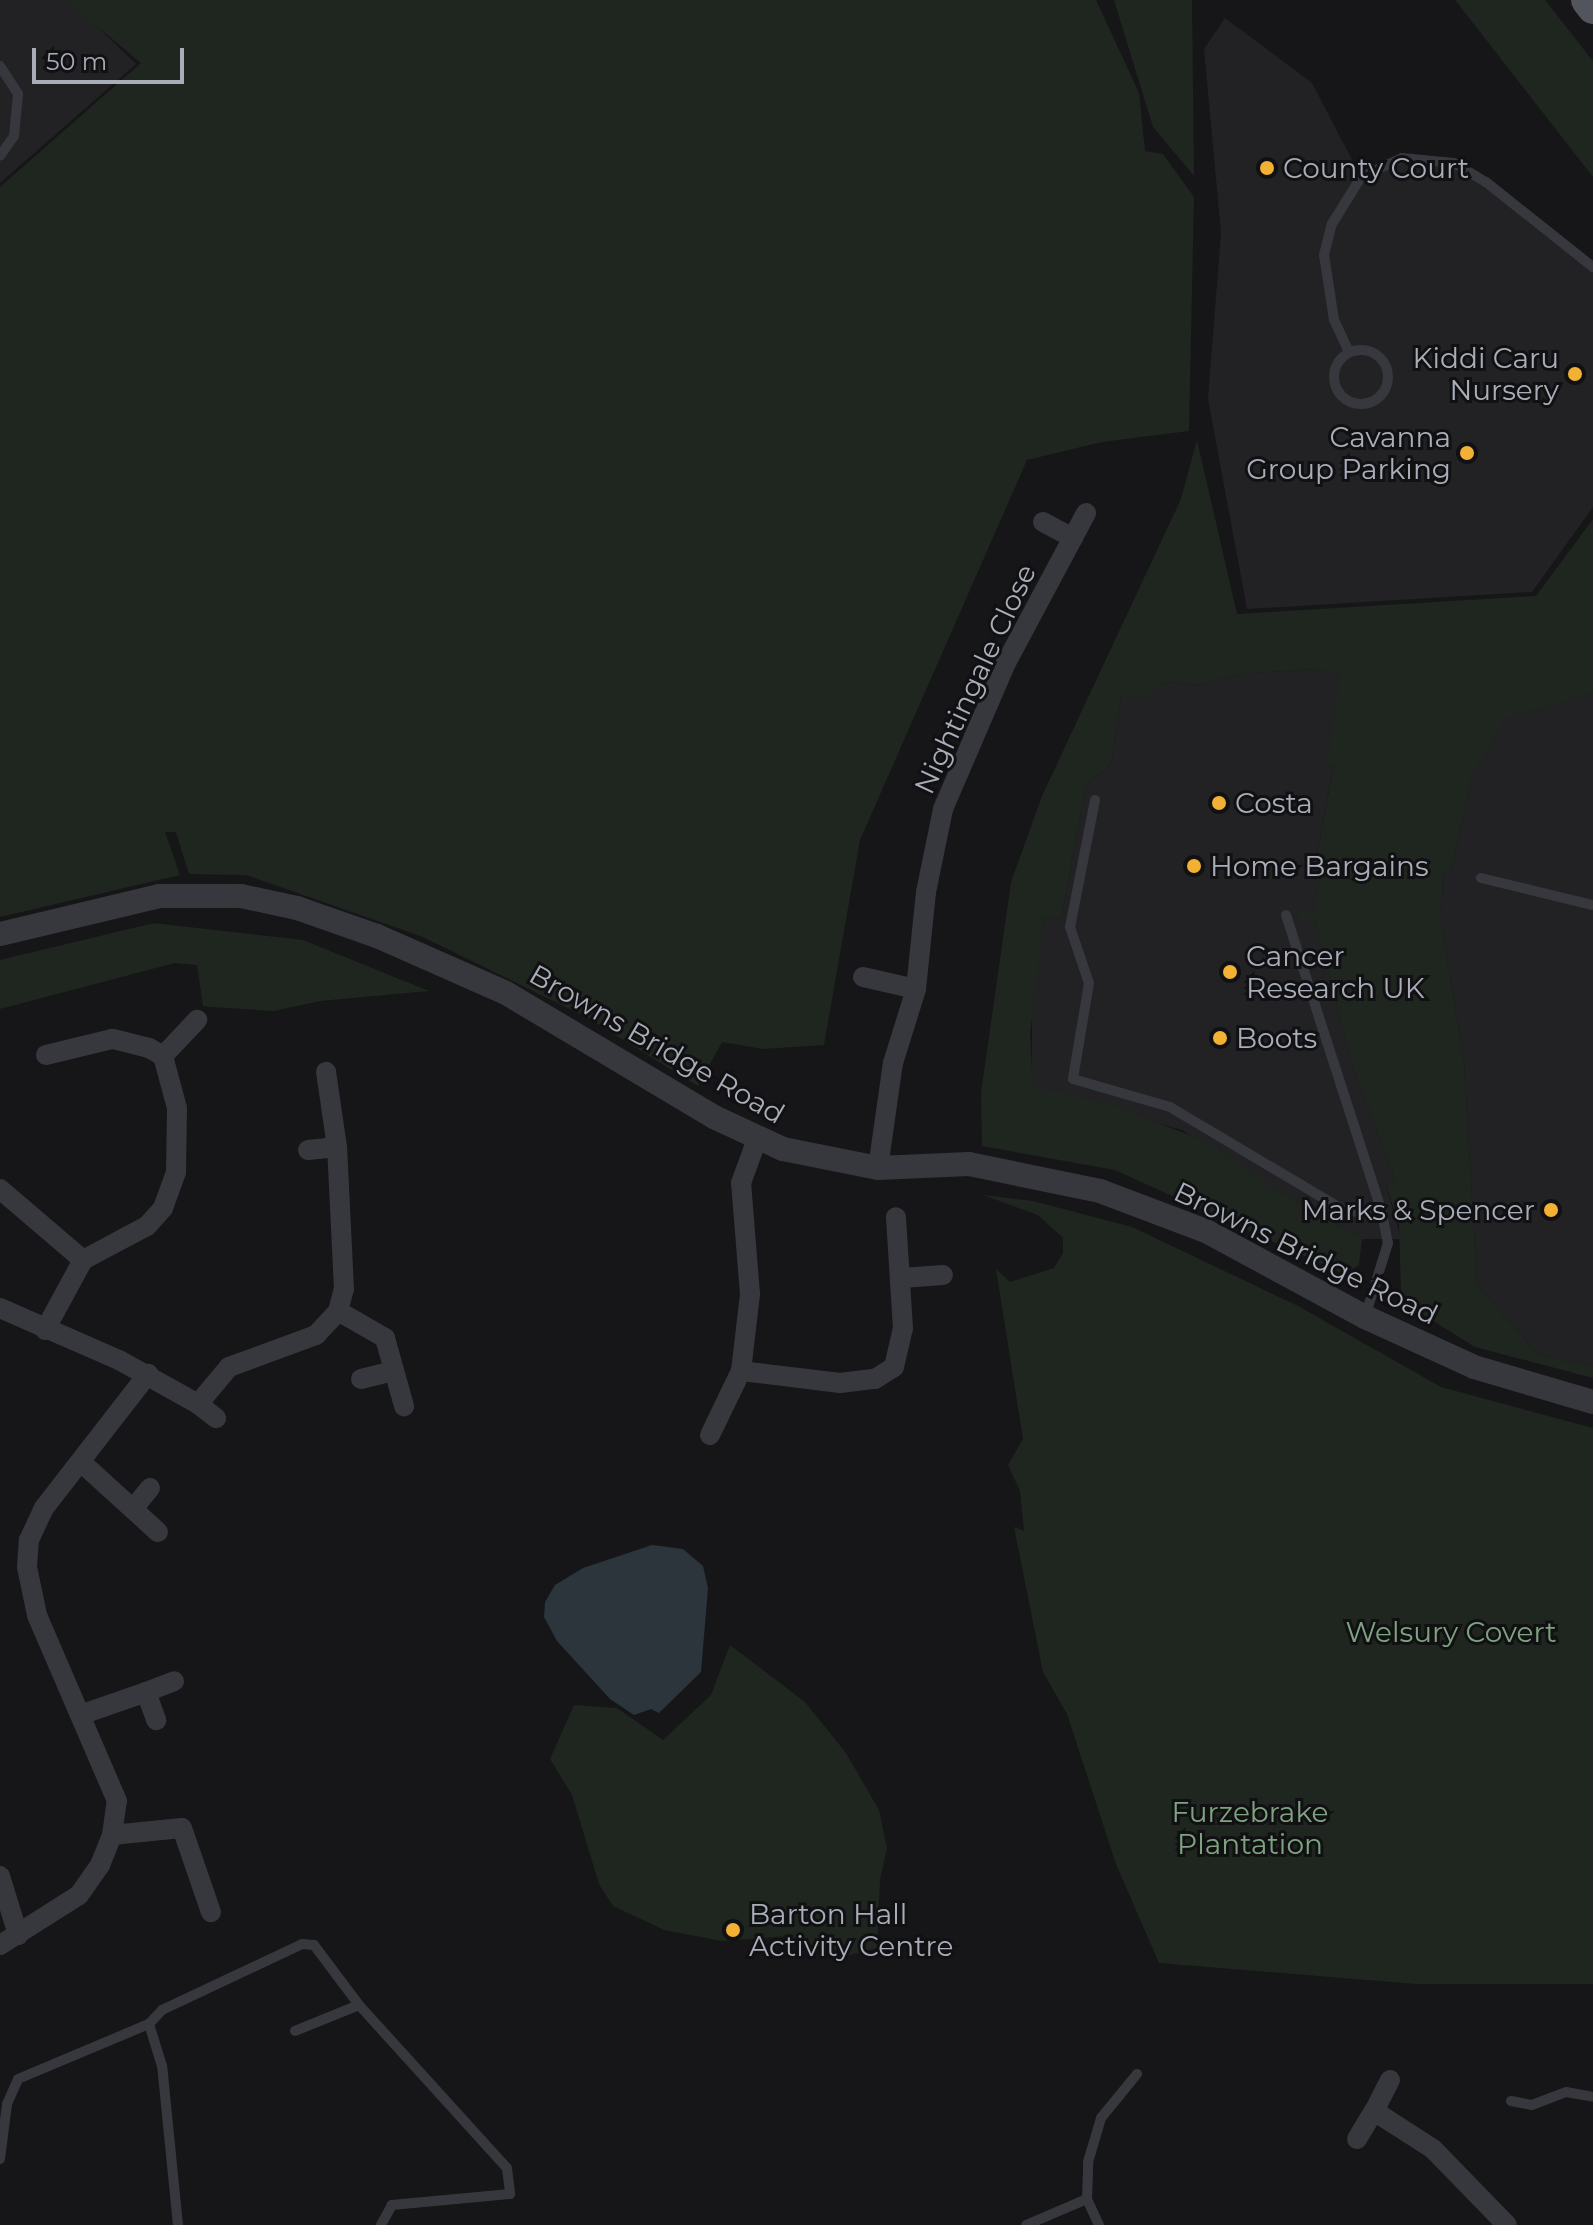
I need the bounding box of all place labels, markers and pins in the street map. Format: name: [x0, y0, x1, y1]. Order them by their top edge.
place label: County Court: [1283, 151, 1469, 185]
marker: County Court: [1258, 159, 1276, 177]
place label: Kiddi Caru Nursery: [1413, 341, 1559, 407]
marker: Kiddi Caru Nursery: [1566, 365, 1584, 383]
place label: Cavanna Group Parking: [1246, 420, 1451, 486]
marker: Cavanna Group Parking: [1458, 444, 1476, 462]
place label: Costa: [1235, 786, 1313, 820]
marker: Costa: [1210, 794, 1228, 812]
place label: Home Bargains: [1210, 849, 1429, 883]
marker: Home Bargains: [1185, 857, 1203, 875]
place label: Cancer Research UK: [1246, 939, 1425, 1005]
marker: Cancer Research UK: [1221, 963, 1239, 981]
place label: Boots: [1236, 1021, 1317, 1055]
marker: Boots: [1211, 1029, 1229, 1047]
place label: Marks & Spencer: [1302, 1193, 1535, 1227]
marker: Marks & Spencer: [1542, 1201, 1560, 1219]
place label: Barton Hall Activity Centre: [749, 1897, 953, 1963]
marker: Barton Hall Activity Centre: [724, 1921, 742, 1939]

